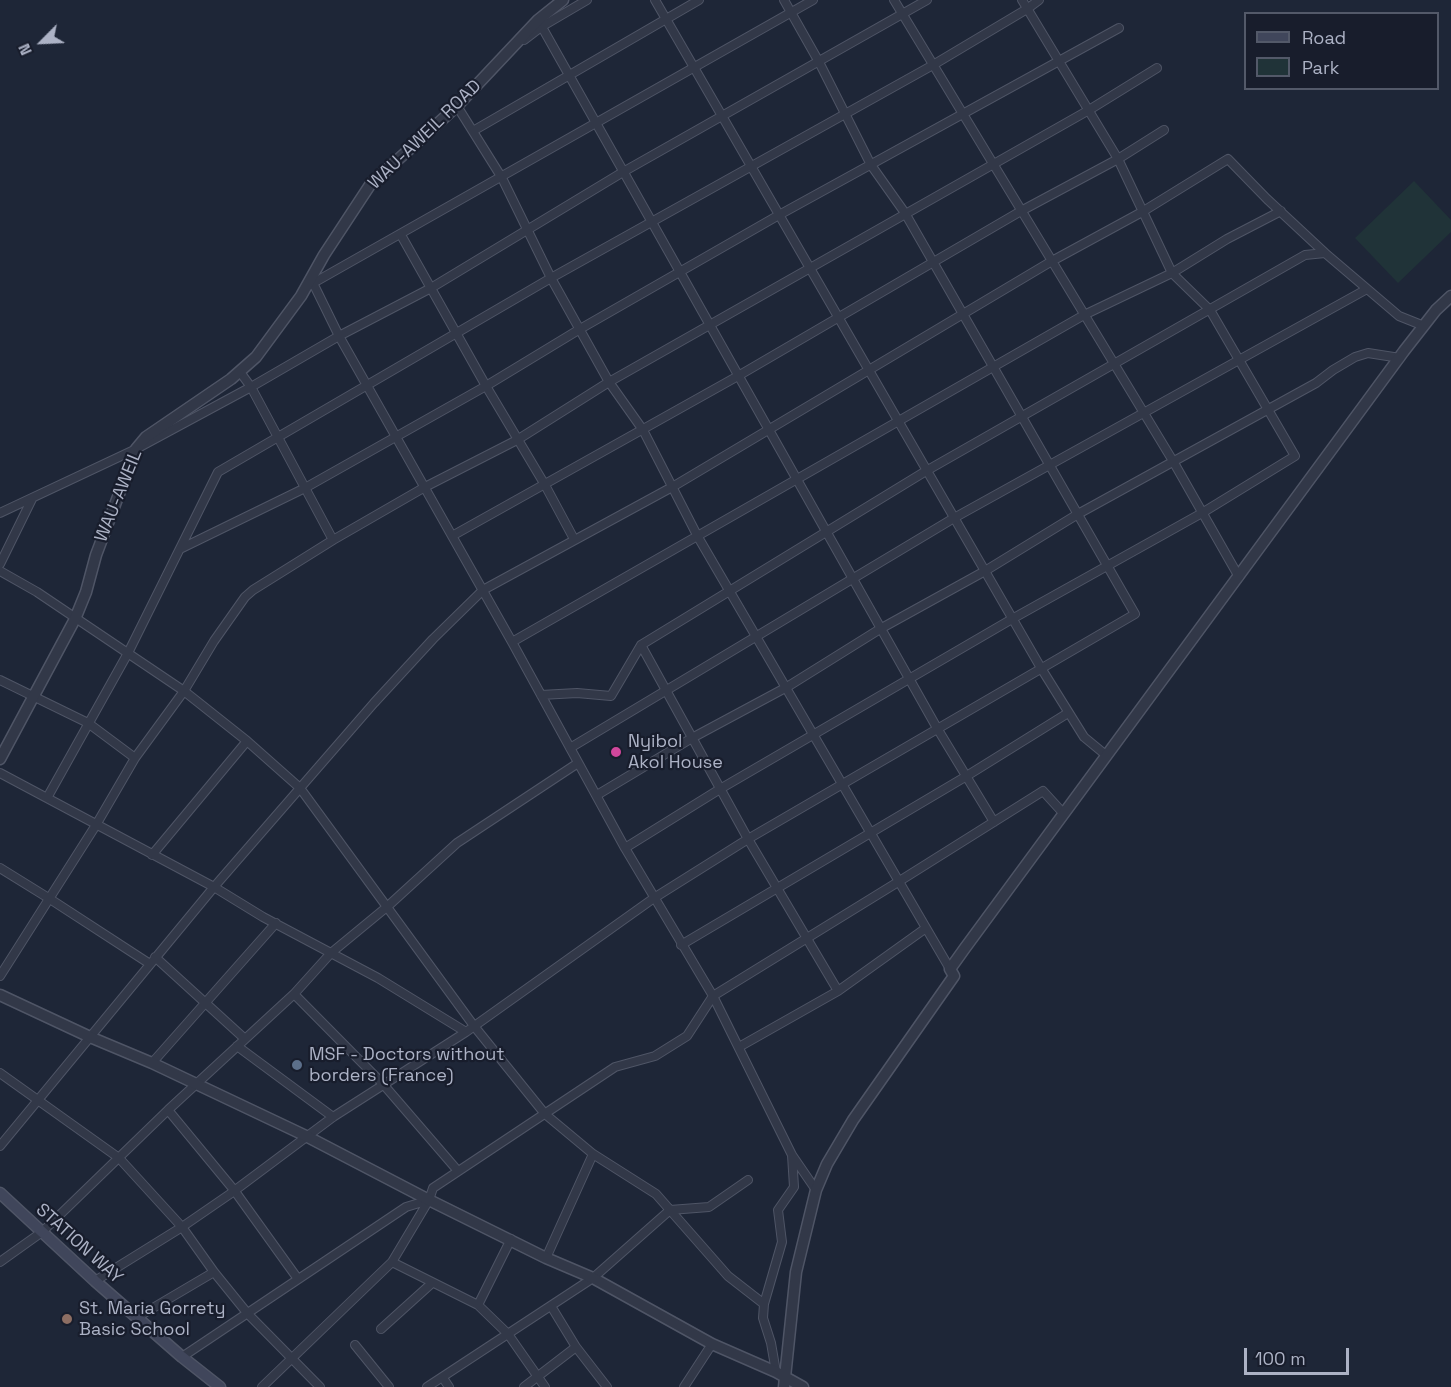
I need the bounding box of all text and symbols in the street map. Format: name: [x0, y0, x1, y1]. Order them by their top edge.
north arrow: [12, 12, 72, 72]
legend: [1244, 12, 1439, 90]
text: Road: [1302, 26, 1346, 49]
text: N: [13, 40, 37, 59]
text: Park: [1302, 56, 1339, 79]
street label: WAU-AWEIL ROAD: [364, 76, 486, 194]
street label: WAU-AWEIL: [91, 447, 147, 545]
place label: Nyibol Akol House: [628, 731, 723, 774]
marker: Nyibol Akol House: [609, 745, 623, 759]
place label: MSF - Doctors without borders (France): [309, 1044, 505, 1086]
marker: MSF - Doctors without borders (France): [290, 1058, 304, 1072]
street label: STATION WAY: [31, 1199, 127, 1289]
place label: St. Maria Gorrety Basic School: [79, 1298, 225, 1340]
marker: St. Maria Gorrety Basic School: [60, 1312, 74, 1326]
scale bar: [1247, 1336, 1352, 1374]
text: 100 m: [1255, 1347, 1306, 1370]

